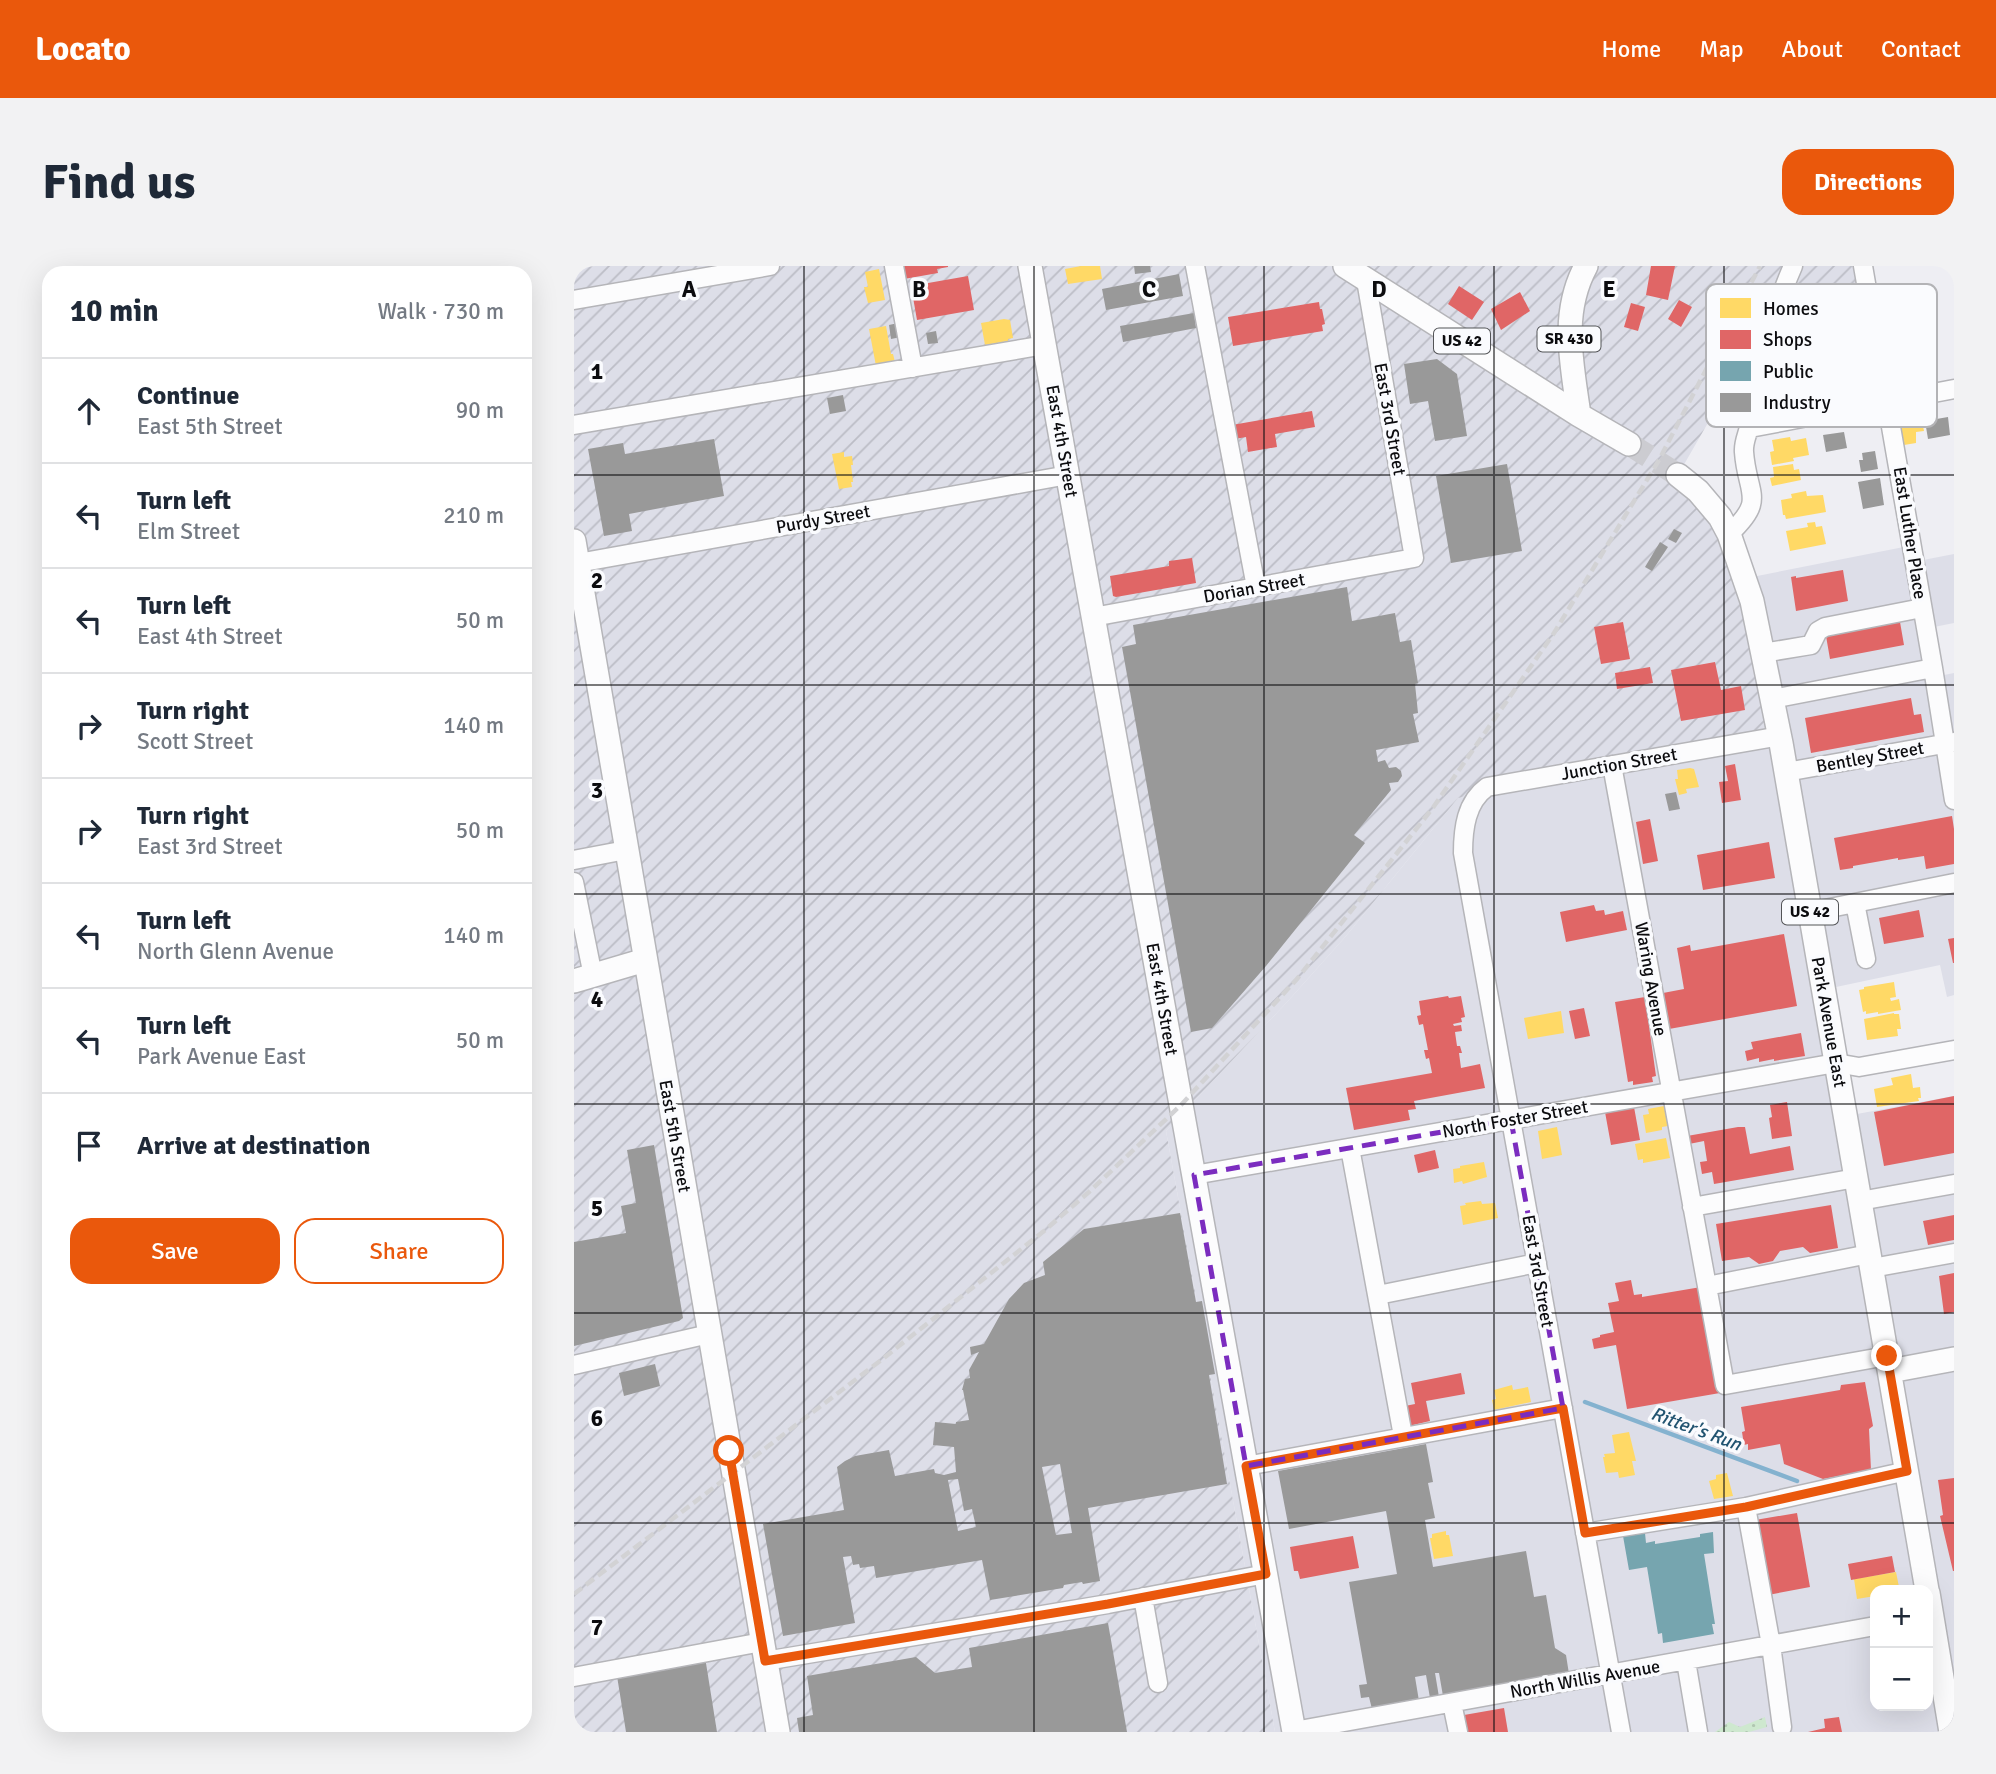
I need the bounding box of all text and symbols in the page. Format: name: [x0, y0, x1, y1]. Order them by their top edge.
text: Locato: [35, 29, 131, 70]
text: Home: [1601, 34, 1661, 64]
text: Map: [1699, 34, 1744, 64]
text: About: [1782, 34, 1843, 64]
text: Contact: [1881, 34, 1961, 64]
button: Directions: [1782, 149, 1954, 215]
text: Find us: [42, 152, 195, 212]
text: A: [682, 275, 697, 304]
text: B: [912, 275, 926, 304]
text: C: [1142, 275, 1156, 304]
text: D: [1371, 275, 1387, 304]
text: E: [1602, 275, 1616, 304]
legend: [1706, 284, 1937, 427]
text: 10 min: [70, 293, 159, 330]
text: Walk · 730 m: [378, 297, 504, 326]
text: Homes: [1763, 297, 1819, 321]
road number: SR 430: [1538, 326, 1600, 352]
road number: US 42: [1434, 328, 1490, 354]
text: Shops: [1763, 328, 1812, 352]
text: 1: [591, 357, 603, 386]
text: Public: [1763, 360, 1814, 384]
street label: East 3rd Street: [1369, 361, 1411, 477]
text: Continue: [137, 380, 239, 412]
street label: East 4th Street: [1041, 383, 1083, 499]
text: Industry: [1763, 391, 1831, 415]
icon: ahead: [70, 392, 108, 430]
text: 90 m: [456, 396, 504, 425]
text: East 5th Street: [137, 412, 283, 441]
street label: East Luther Place: [1889, 465, 1931, 601]
text: Turn left: [137, 485, 231, 517]
icon: left: [70, 497, 108, 535]
street label: Purdy Street: [774, 500, 872, 538]
text: 210 m: [443, 501, 504, 530]
text: Elm Street: [137, 517, 240, 546]
text: 2: [591, 566, 603, 595]
street label: Dorian Street: [1202, 568, 1306, 608]
text: Turn left: [137, 590, 231, 622]
icon: left: [70, 602, 108, 640]
text: 50 m: [456, 606, 504, 635]
text: East 4th Street: [137, 622, 283, 651]
text: Turn right: [137, 695, 249, 727]
icon: right: [70, 707, 108, 745]
text: 140 m: [443, 711, 504, 740]
text: Scott Street: [137, 727, 253, 756]
street label: Bentley Street: [1814, 737, 1926, 777]
street label: Junction Street: [1559, 743, 1679, 785]
text: 3: [591, 776, 603, 805]
text: Turn right: [137, 800, 249, 832]
icon: right: [70, 812, 108, 850]
text: 50 m: [456, 816, 504, 845]
text: East 3rd Street: [137, 832, 283, 861]
road number: US 42: [1782, 900, 1838, 925]
text: Turn left: [137, 905, 231, 937]
icon: left: [70, 917, 108, 955]
street label: Waring Avenue: [1630, 920, 1672, 1038]
text: 140 m: [443, 921, 504, 950]
text: North Glenn Avenue: [137, 937, 334, 966]
street label: East 4th Street: [1141, 941, 1183, 1057]
street label: Park Avenue East: [1807, 955, 1851, 1089]
text: 4: [591, 985, 603, 1014]
text: Turn left: [137, 1010, 231, 1042]
icon: left: [70, 1022, 108, 1060]
text: 50 m: [456, 1026, 504, 1055]
text: Park Avenue East: [137, 1042, 306, 1071]
street label: East 5th Street: [654, 1078, 696, 1194]
street label: North Foster Street: [1441, 1095, 1589, 1143]
icon: arrive: [70, 1127, 108, 1165]
text: Arrive at destination: [137, 1130, 370, 1162]
text: 5: [591, 1194, 603, 1223]
street label: East 3rd Street: [1517, 1213, 1559, 1329]
button: Save: [70, 1218, 280, 1284]
button: Share: [294, 1218, 504, 1284]
route end: [1871, 1340, 1902, 1371]
water label: Ritter's Run: [1648, 1402, 1745, 1457]
text: 6: [591, 1404, 603, 1433]
route start: [713, 1435, 744, 1466]
map controls: [1870, 1585, 1933, 1711]
button: +: [1870, 1585, 1933, 1648]
text: 7: [591, 1613, 603, 1642]
button: −: [1870, 1648, 1933, 1711]
street label: North Willis Avenue: [1508, 1655, 1662, 1703]

